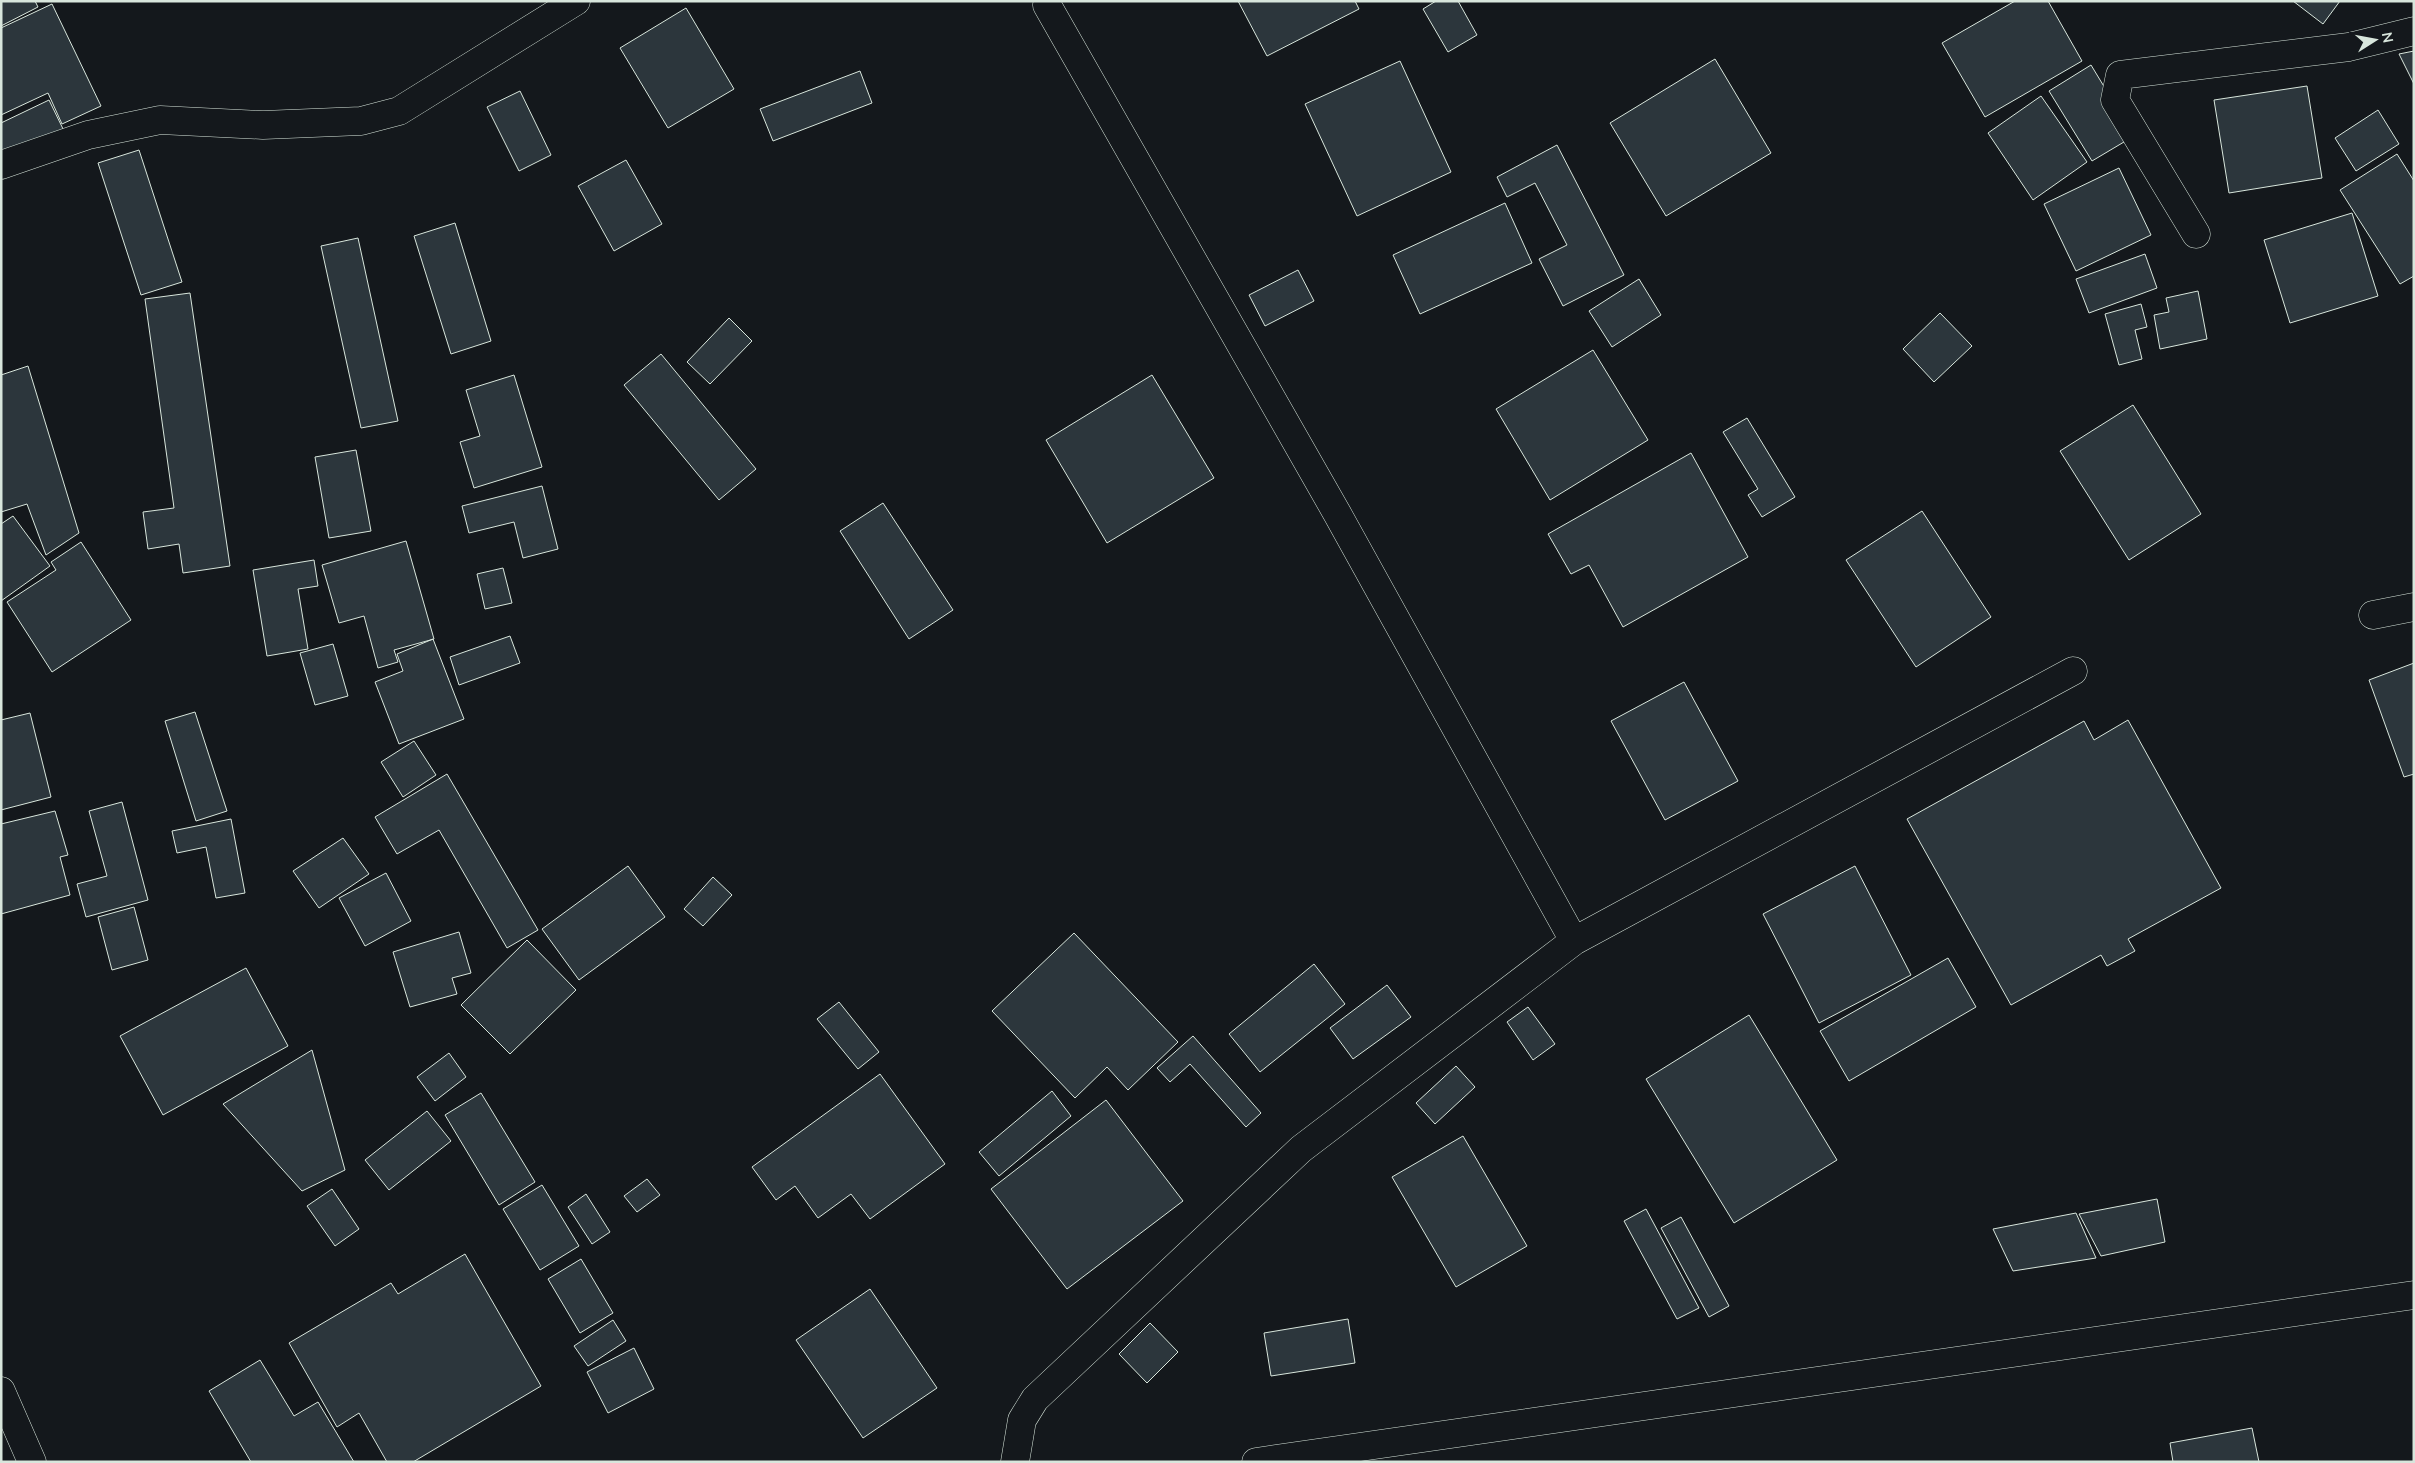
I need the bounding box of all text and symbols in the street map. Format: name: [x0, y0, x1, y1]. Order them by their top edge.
north arrow: [2350, 15, 2400, 65]
text: N: [2377, 31, 2398, 45]

